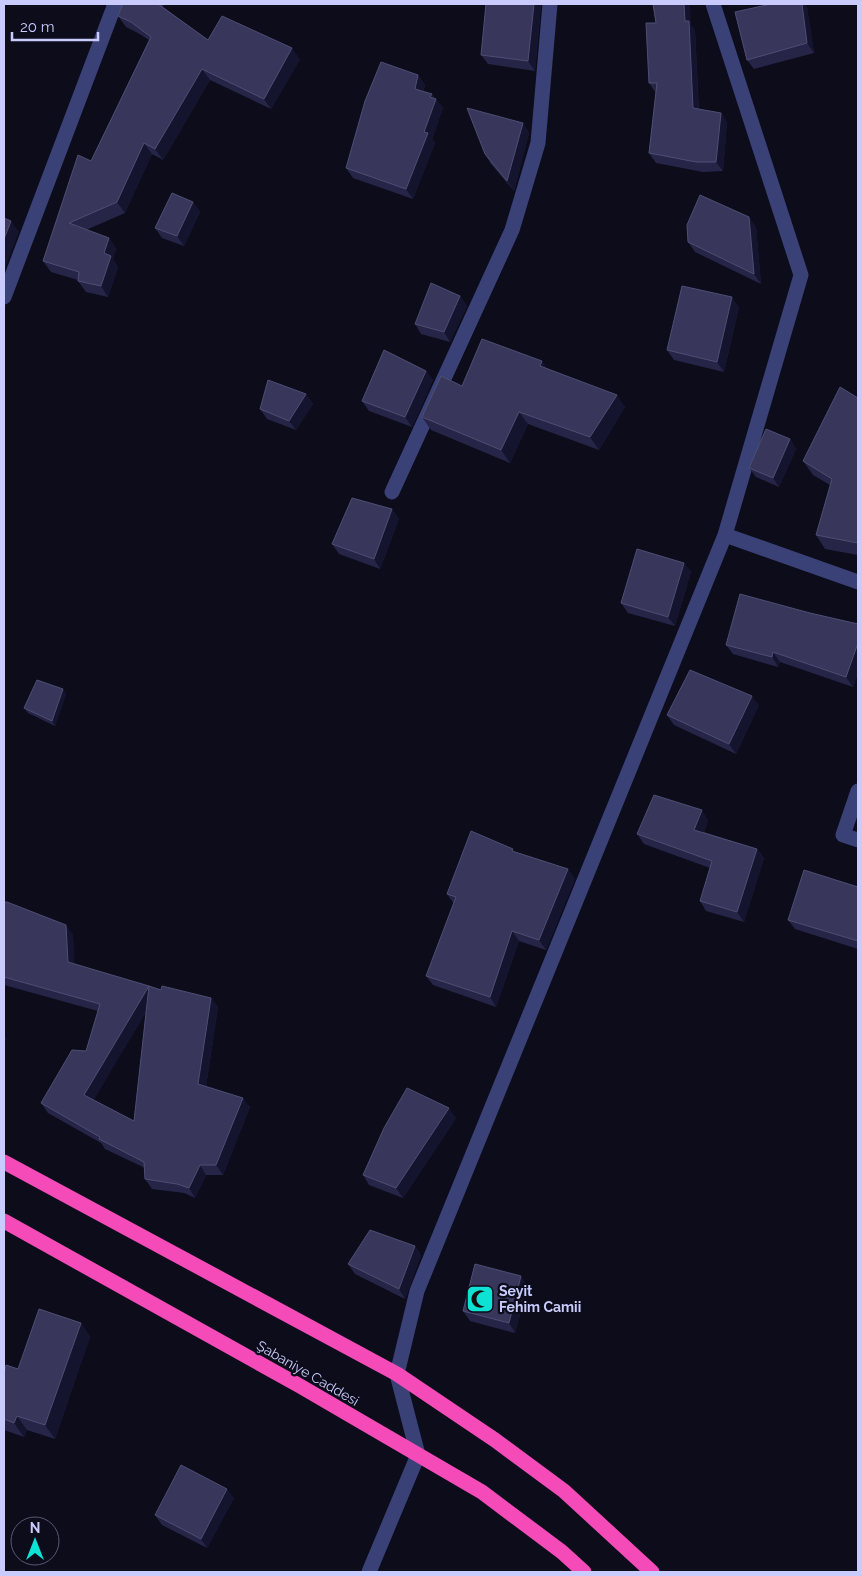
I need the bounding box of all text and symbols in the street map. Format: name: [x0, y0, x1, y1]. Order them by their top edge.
scale bar: [12, 10, 99, 42]
text: 20 m: [20, 18, 55, 36]
place label: Seyit Fehim Camii: [499, 1283, 581, 1315]
mosque icon: Seyit Fehim Camii: [465, 1284, 495, 1314]
street label: Şabaniye Caddesi: [254, 1337, 362, 1409]
north arrow: [10, 1516, 60, 1566]
text: N: [30, 1520, 40, 1536]

